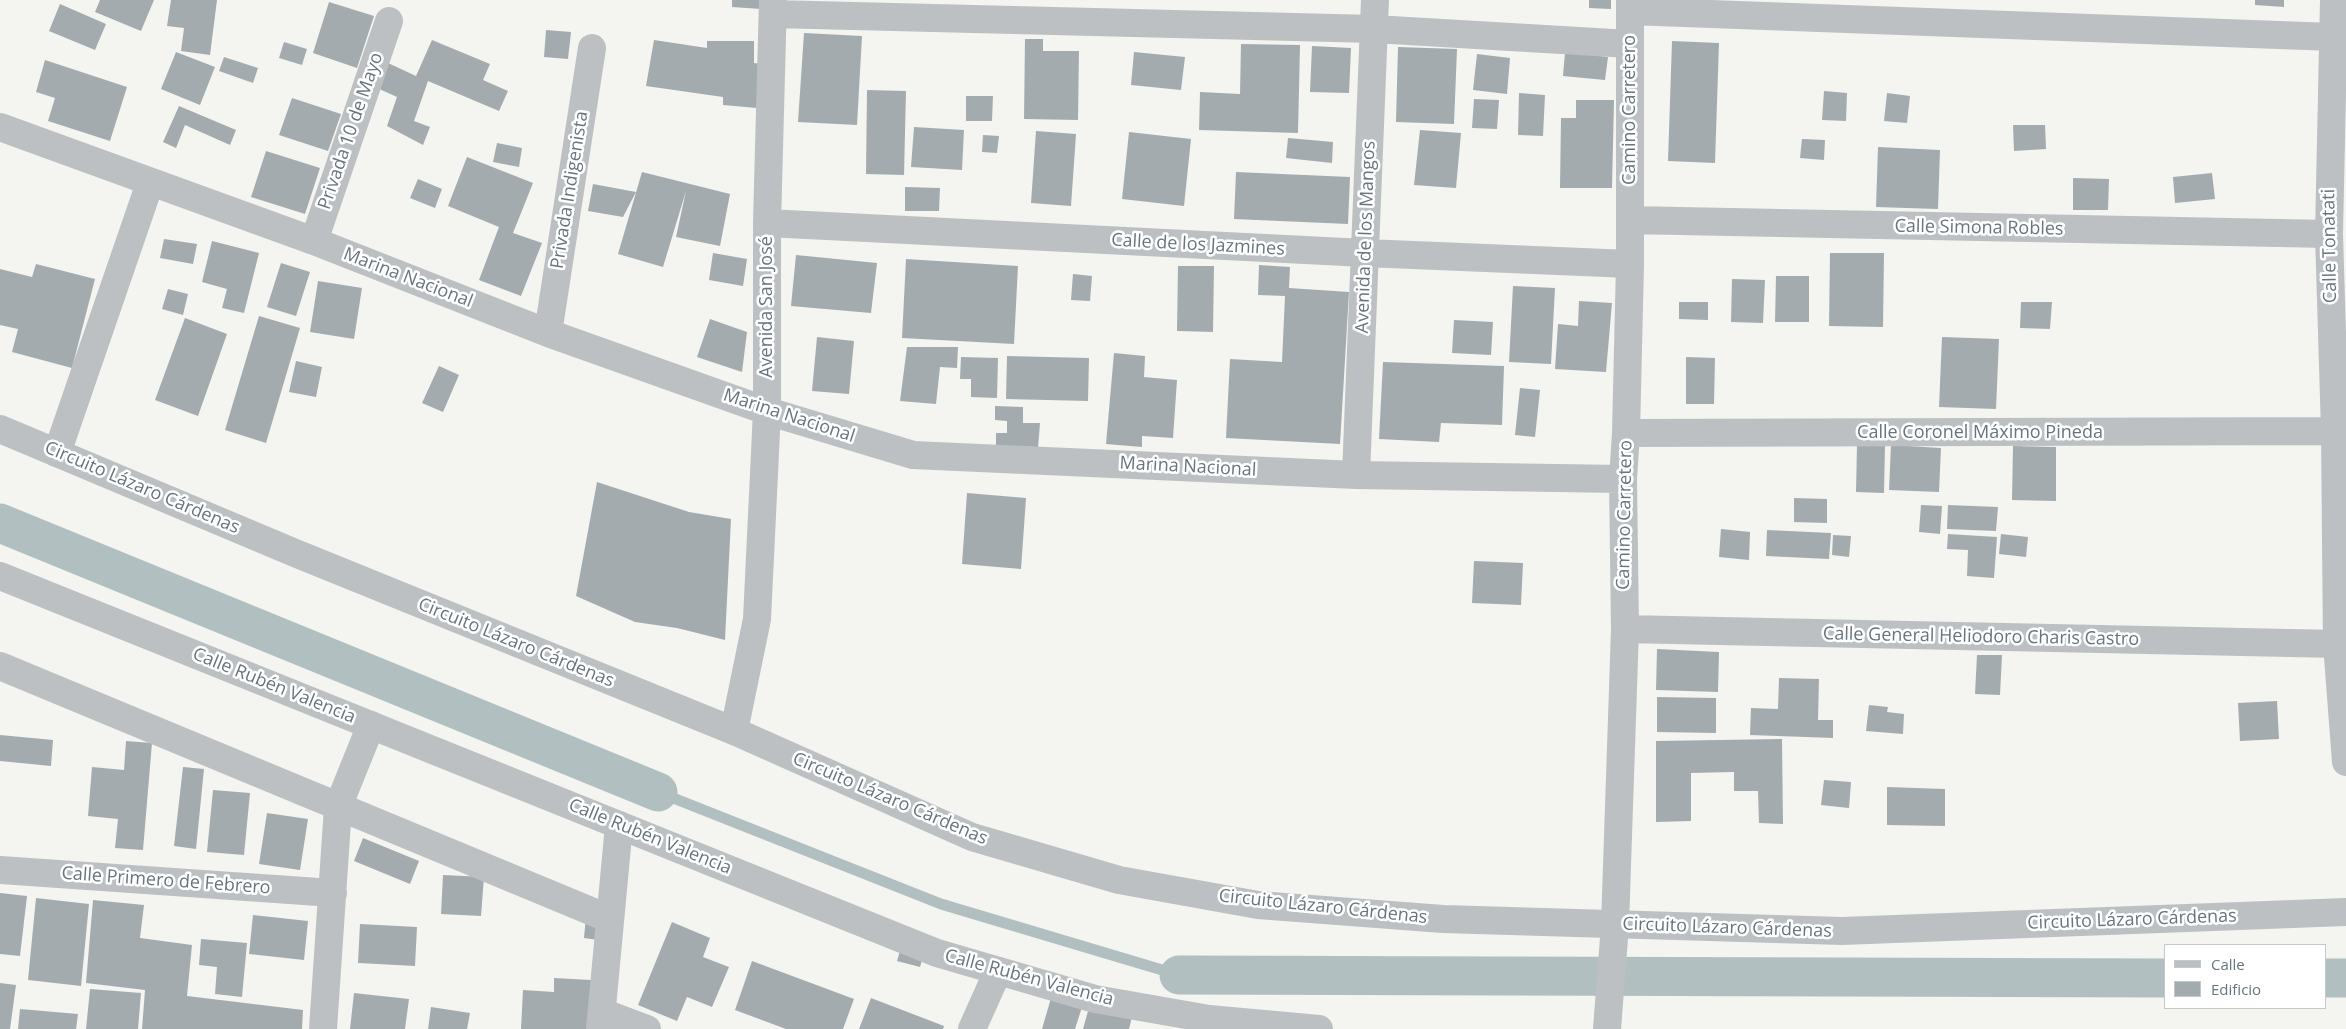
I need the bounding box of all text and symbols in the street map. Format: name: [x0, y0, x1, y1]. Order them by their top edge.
street label: Camino Carretero: [1619, 35, 1641, 185]
street label: Privada 10 de Mayo: [314, 50, 388, 212]
street label: Privada Indigenista: [547, 110, 593, 270]
street label: Avenida de los Mangos: [1352, 140, 1380, 334]
street label: Calle Tonatati: [2318, 189, 2342, 303]
street label: Calle Simona Robles: [1894, 216, 2064, 240]
street label: Calle de los Jazmines: [1111, 230, 1285, 260]
street label: Avenida San José: [756, 236, 778, 378]
street label: Marina Nacional: [340, 243, 476, 313]
street label: Marina Nacional: [721, 385, 857, 447]
street label: Calle Coronel Máximo Pineda: [1857, 422, 2103, 444]
street label: Circuito Lázaro Cárdenas: [41, 437, 243, 539]
street label: Camino Carretero: [1613, 440, 1637, 590]
street label: Marina Nacional: [1119, 453, 1257, 481]
street label: Circuito Lázaro Cárdenas: [415, 594, 617, 692]
street label: Calle General Heliodoro Charis Castro: [1823, 623, 2139, 651]
street label: Calle Rubén Valencia: [189, 643, 359, 729]
street label: Circuito Lázaro Cárdenas: [789, 748, 991, 850]
street label: Calle Rubén Valencia: [565, 794, 735, 880]
street label: Calle Primero de Febrero: [61, 863, 271, 899]
street label: Circuito Lázaro Cárdenas: [1218, 885, 1428, 929]
street label: Circuito Lázaro Cárdenas: [2027, 906, 2237, 934]
street label: Circuito Lázaro Cárdenas: [1622, 914, 1832, 942]
legend: [2164, 944, 2326, 1009]
street label: Calle Rubén Valencia: [942, 945, 1116, 1011]
text: Calle: [2211, 954, 2245, 974]
text: Edificio: [2211, 979, 2261, 999]

